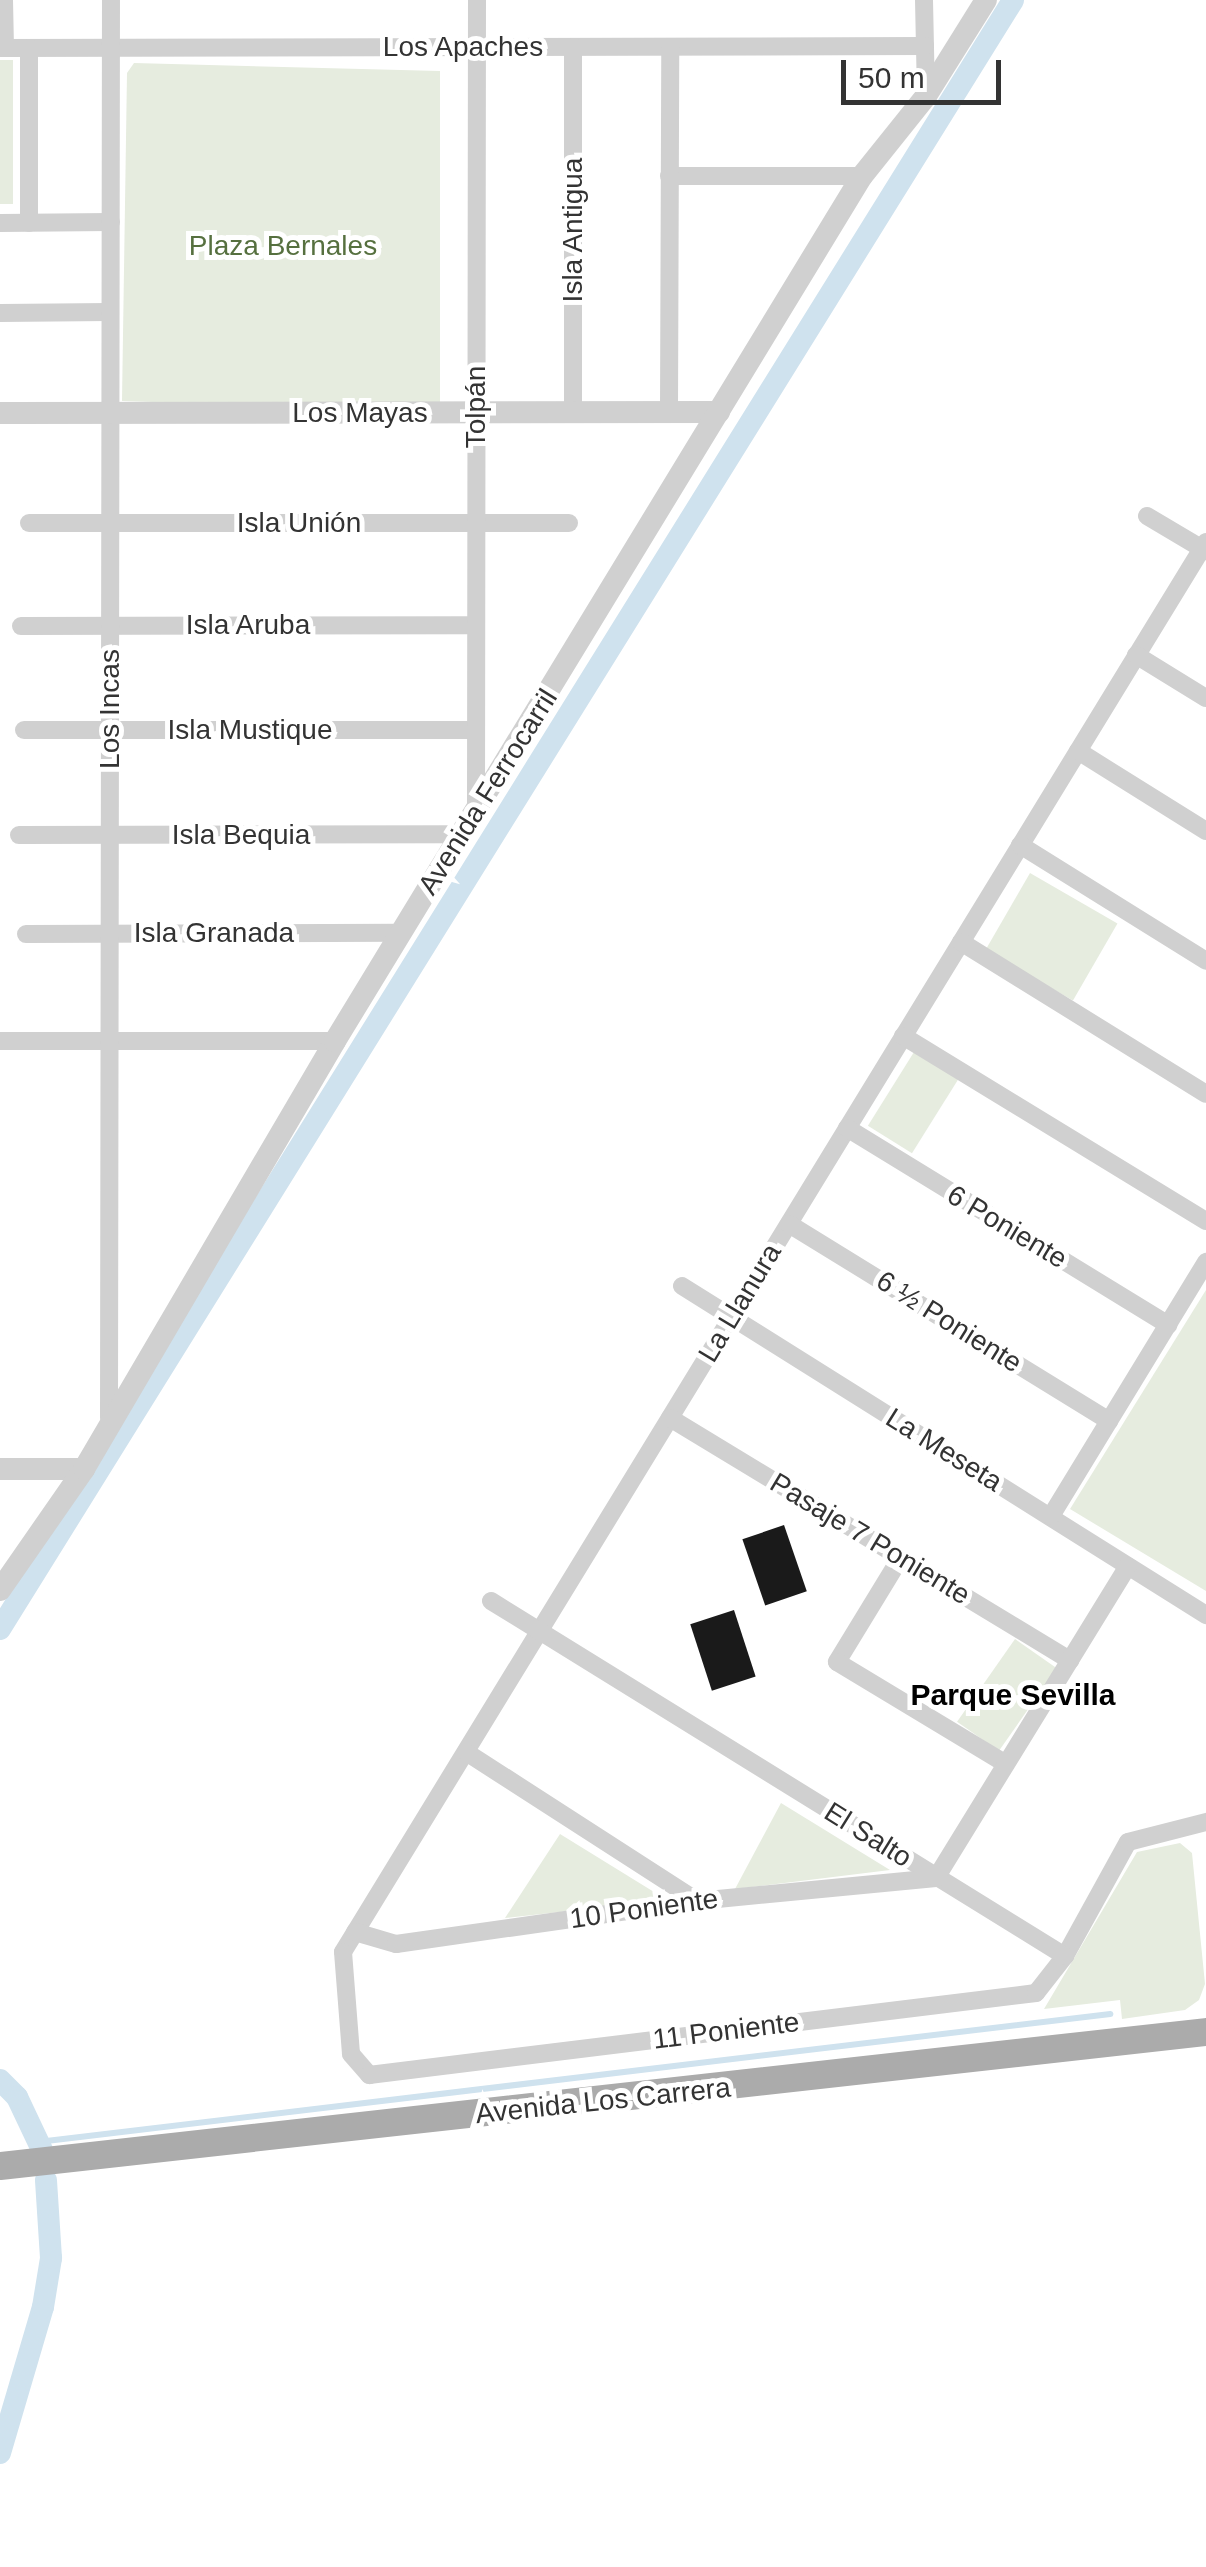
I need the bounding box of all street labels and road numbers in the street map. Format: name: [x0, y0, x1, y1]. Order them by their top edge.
street label: Los Apaches: [382, 30, 544, 64]
street label: Isla Antigua: [556, 157, 590, 303]
street label: Tolpán: [459, 366, 493, 448]
street label: Los Mayas: [292, 396, 428, 430]
street label: Isla Unión: [237, 506, 361, 540]
street label: Isla Aruba: [185, 608, 311, 642]
street label: Los Incas: [93, 649, 127, 769]
street label: Avenida Ferrocarril: [411, 683, 565, 901]
street label: Isla Mustique: [168, 713, 332, 747]
street label: Isla Bequia: [172, 818, 310, 852]
street label: Isla Granada: [134, 916, 294, 950]
street label: 6 Poniente: [941, 1178, 1073, 1276]
street label: La Llanura: [692, 1238, 788, 1368]
street label: 6 ½ Poniente: [870, 1264, 1028, 1380]
street label: La Meseta: [880, 1401, 1008, 1499]
street label: Pasaje 7 Poniente: [764, 1466, 976, 1612]
street label: El Salto: [818, 1795, 918, 1875]
street label: 10 Poniente: [568, 1882, 720, 1936]
street label: 11 Poniente: [651, 2005, 801, 2057]
street label: Avenida Los Carrera: [474, 2071, 732, 2131]

